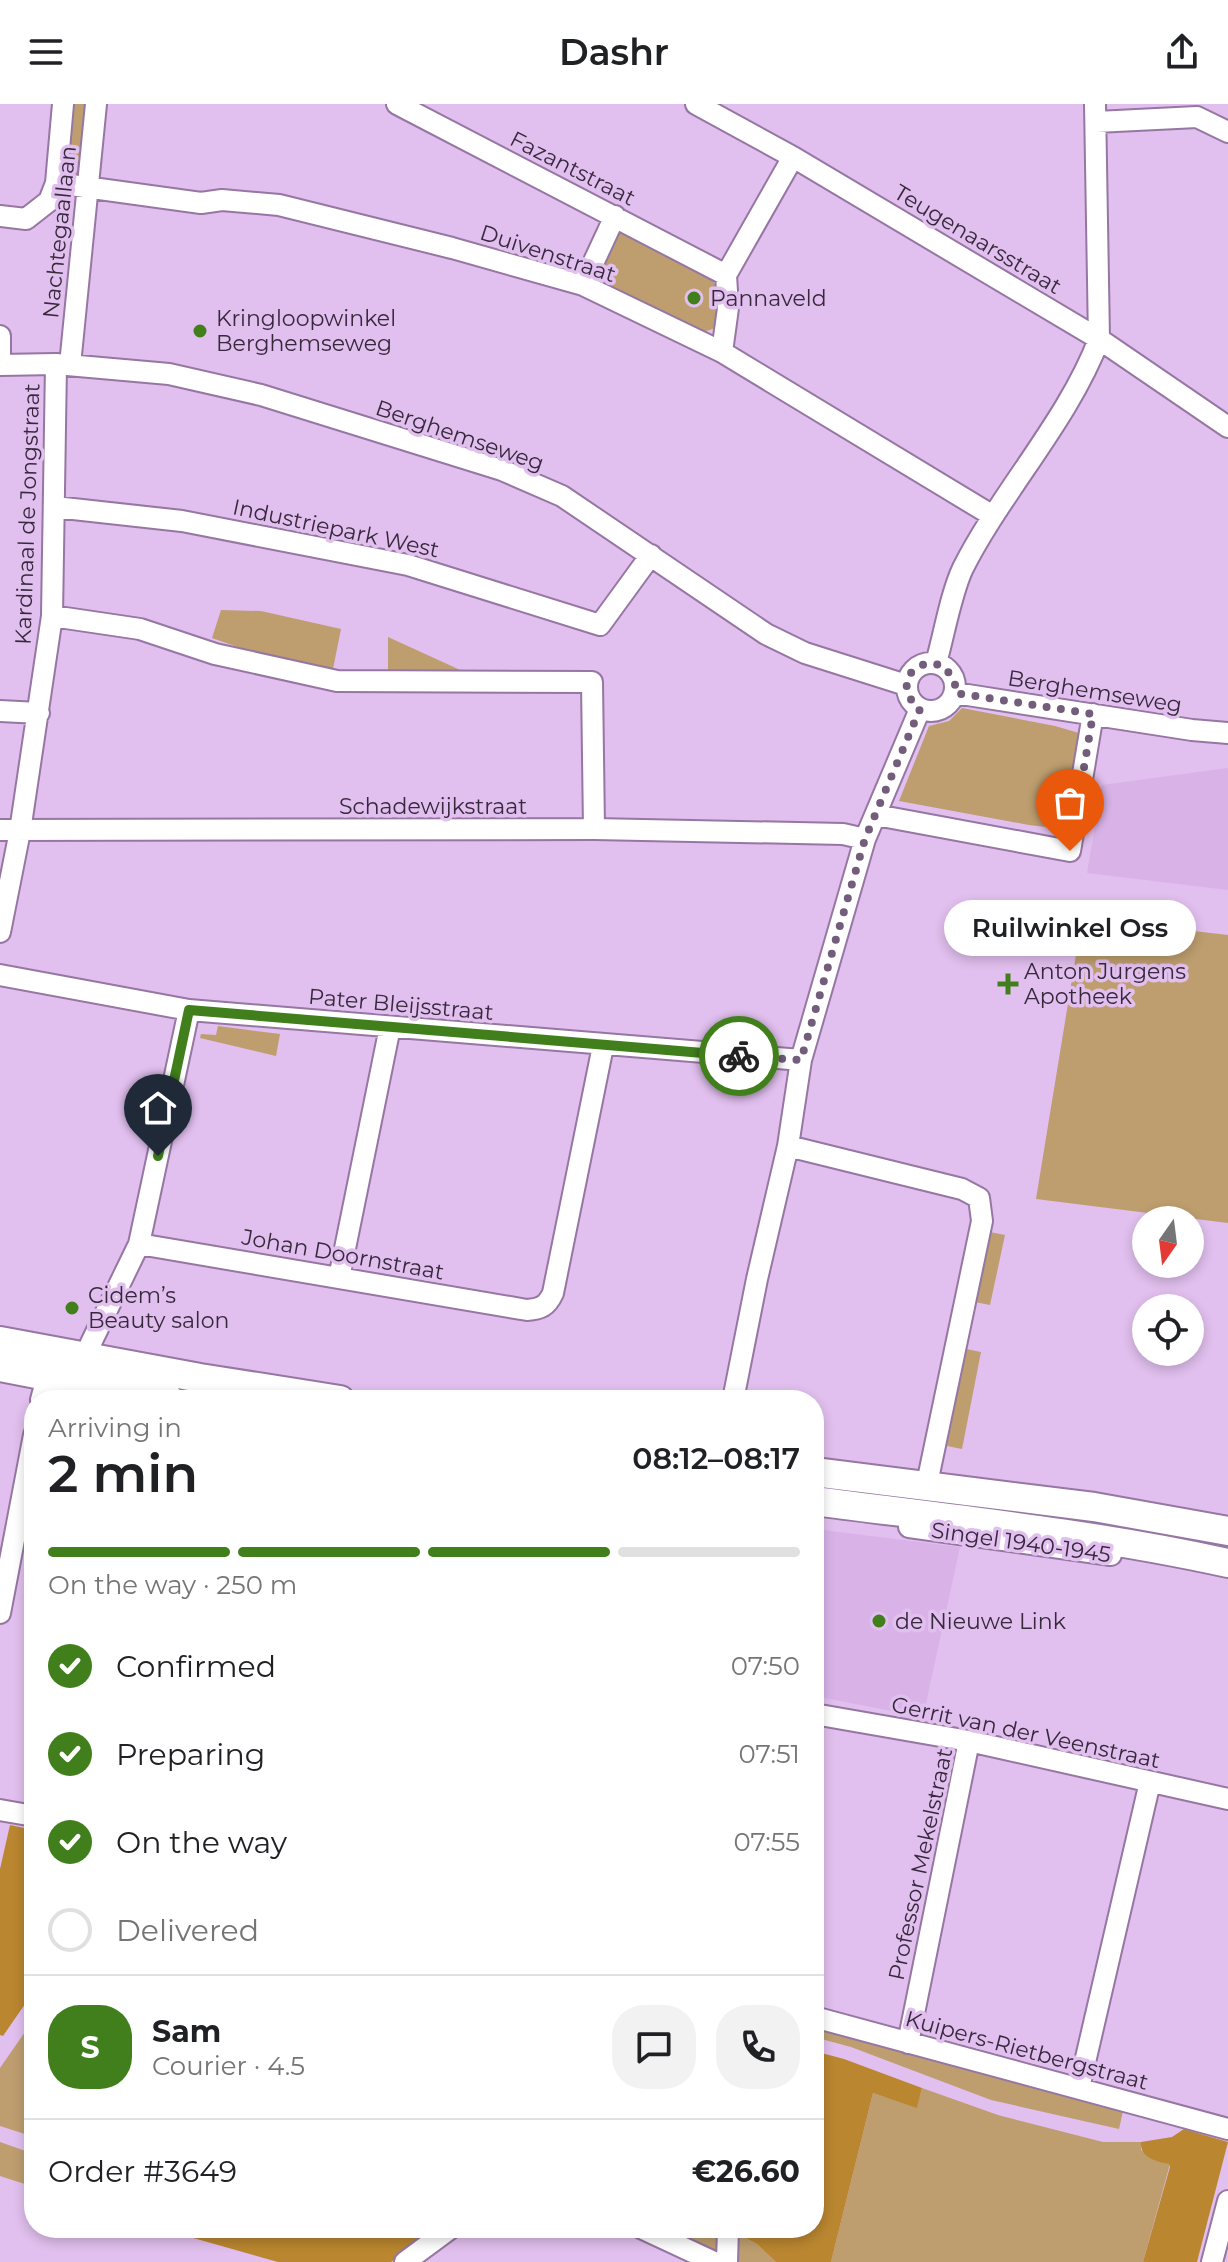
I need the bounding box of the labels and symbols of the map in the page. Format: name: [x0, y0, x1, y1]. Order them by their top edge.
street label: Fazantstraat: [506, 125, 640, 212]
street label: Nachtegaallaan: [37, 144, 82, 320]
street label: Teugenaarsstraat: [889, 179, 1066, 300]
street label: Duivenstraat: [477, 219, 619, 288]
place label: Pannaveld: [710, 285, 827, 312]
marker: Pannaveld: [685, 289, 703, 307]
place label: Kringloopwinkel Berghemseweg: [216, 305, 396, 357]
marker: Kringloopwinkel Berghemseweg: [191, 322, 209, 340]
street label: Kardinaal de Jongstraat: [9, 383, 46, 645]
street label: Berghemseweg: [372, 394, 548, 477]
street label: Industriepark West: [230, 493, 442, 564]
street label: Berghemseweg: [1006, 664, 1184, 719]
pin: [1036, 769, 1104, 851]
street label: Schadewijkstraat: [339, 793, 527, 820]
callout: Ruilwinkel Oss: [944, 899, 1196, 955]
place label: Anton Jurgens Apotheek: [1024, 958, 1186, 1010]
marker: Anton Jurgens Apotheek: [999, 975, 1017, 993]
street label: Pater Bleijsstraat: [307, 983, 495, 1026]
courier: [699, 1016, 779, 1096]
pin: [124, 1074, 192, 1156]
north arrow: [1132, 1206, 1204, 1278]
street label: Johan Doornstraat: [239, 1223, 446, 1286]
place label: Cidem’s Beauty salon: [88, 1282, 229, 1334]
marker: Cidem’s Beauty salon: [63, 1299, 81, 1317]
street label: Singel 1940-1945: [929, 1517, 1113, 1568]
place label: de Nieuwe Link: [895, 1608, 1067, 1635]
marker: de Nieuwe Link: [870, 1612, 888, 1630]
street label: Gerrit van der Veenstraat: [889, 1691, 1163, 1774]
street label: Professor Mekelstraat: [883, 1745, 958, 1983]
street label: Kuipers-Rietbergstraat: [902, 2005, 1151, 2096]

